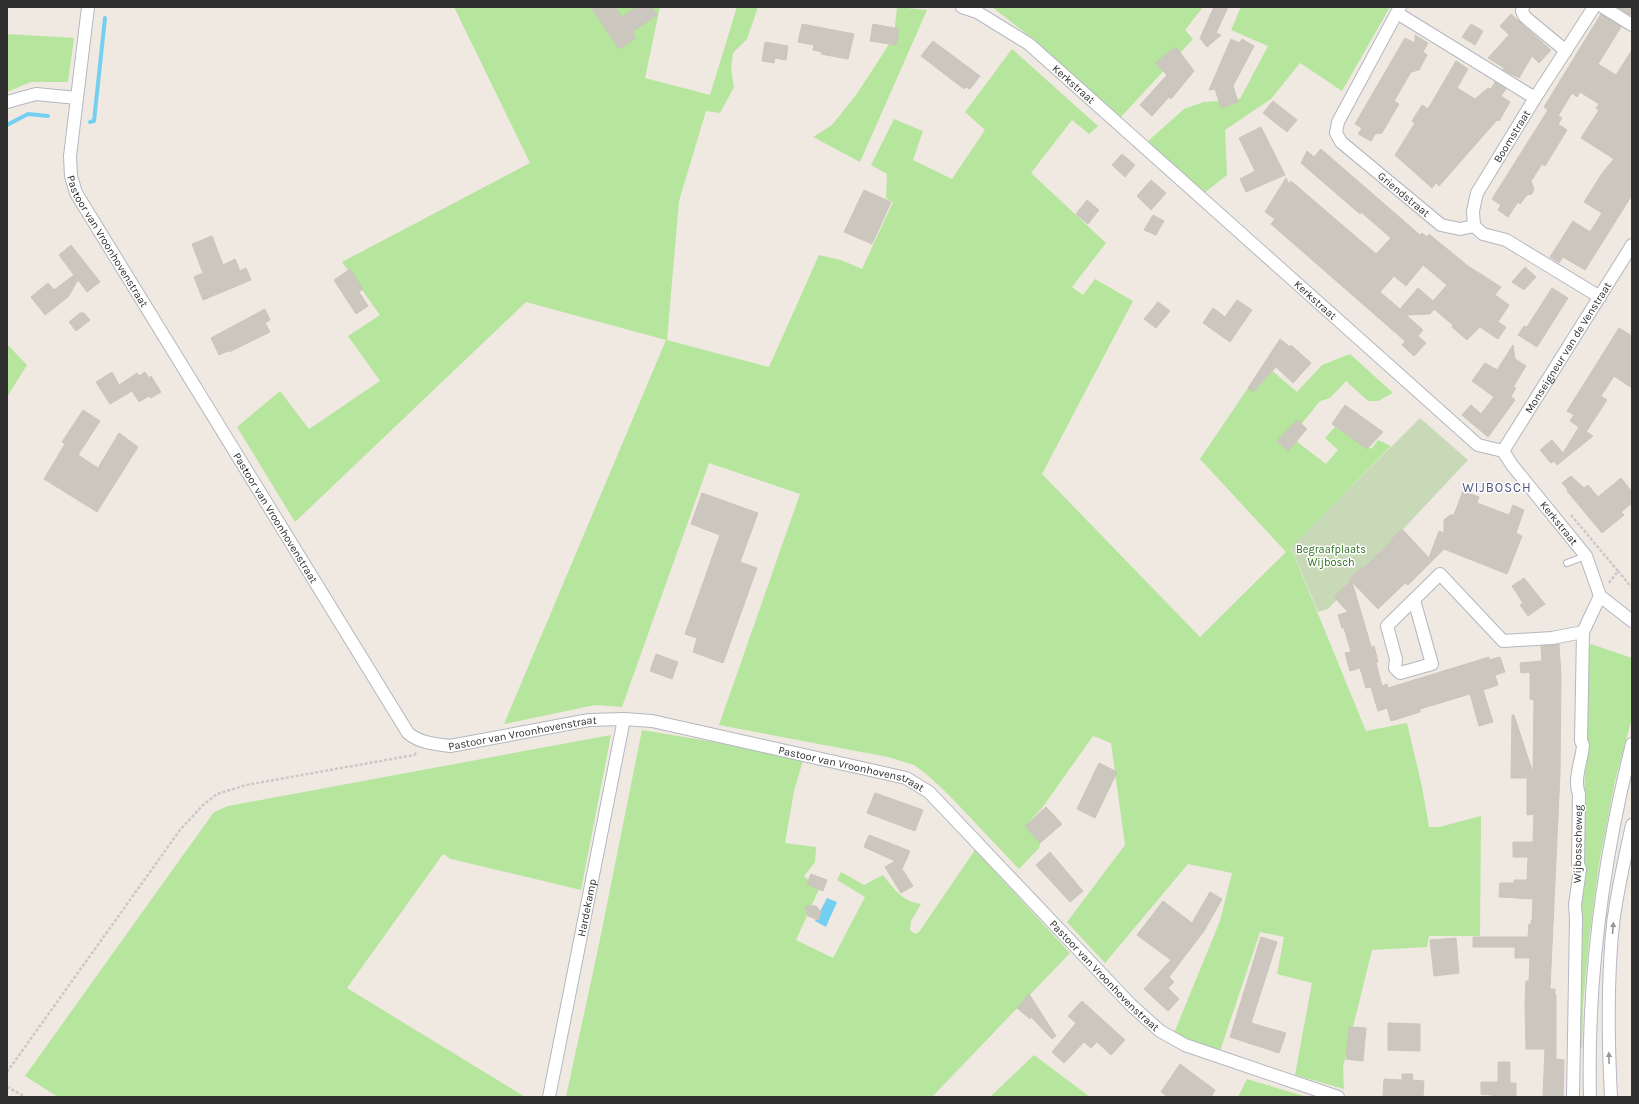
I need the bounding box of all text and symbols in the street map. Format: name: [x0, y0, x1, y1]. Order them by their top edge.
street label: Kerkstraat: [1050, 62, 1098, 106]
street label: Boomstraat: [1491, 108, 1533, 165]
street label: Griendstraat: [1375, 169, 1433, 220]
street label: Pastoor van Vroonhovenstraat: [65, 174, 151, 309]
street label: Kerkstraat: [1292, 277, 1339, 322]
street label: Monseigneur van de Venstraat: [1522, 280, 1614, 416]
street label: Pastoor van Vroonhovenstraat: [231, 450, 321, 585]
district label: WIJBOSCH: [1462, 480, 1532, 495]
street label: Kerkstraat: [1538, 498, 1581, 548]
park label: Begraafplaats Wijbosch: [1296, 543, 1366, 569]
street label: Pastoor van Vroonhovenstraat: [447, 713, 597, 753]
street label: Pastoor van Vroonhovenstraat: [777, 743, 927, 794]
street label: Wijbosscheweg: [1571, 804, 1585, 883]
street label: Hardekamp: [574, 878, 599, 938]
street label: Pastoor van Vroonhovenstraat: [1047, 917, 1162, 1034]
one-way arrow: [1610, 922, 1616, 934]
one-way arrow: [1606, 1051, 1612, 1064]

